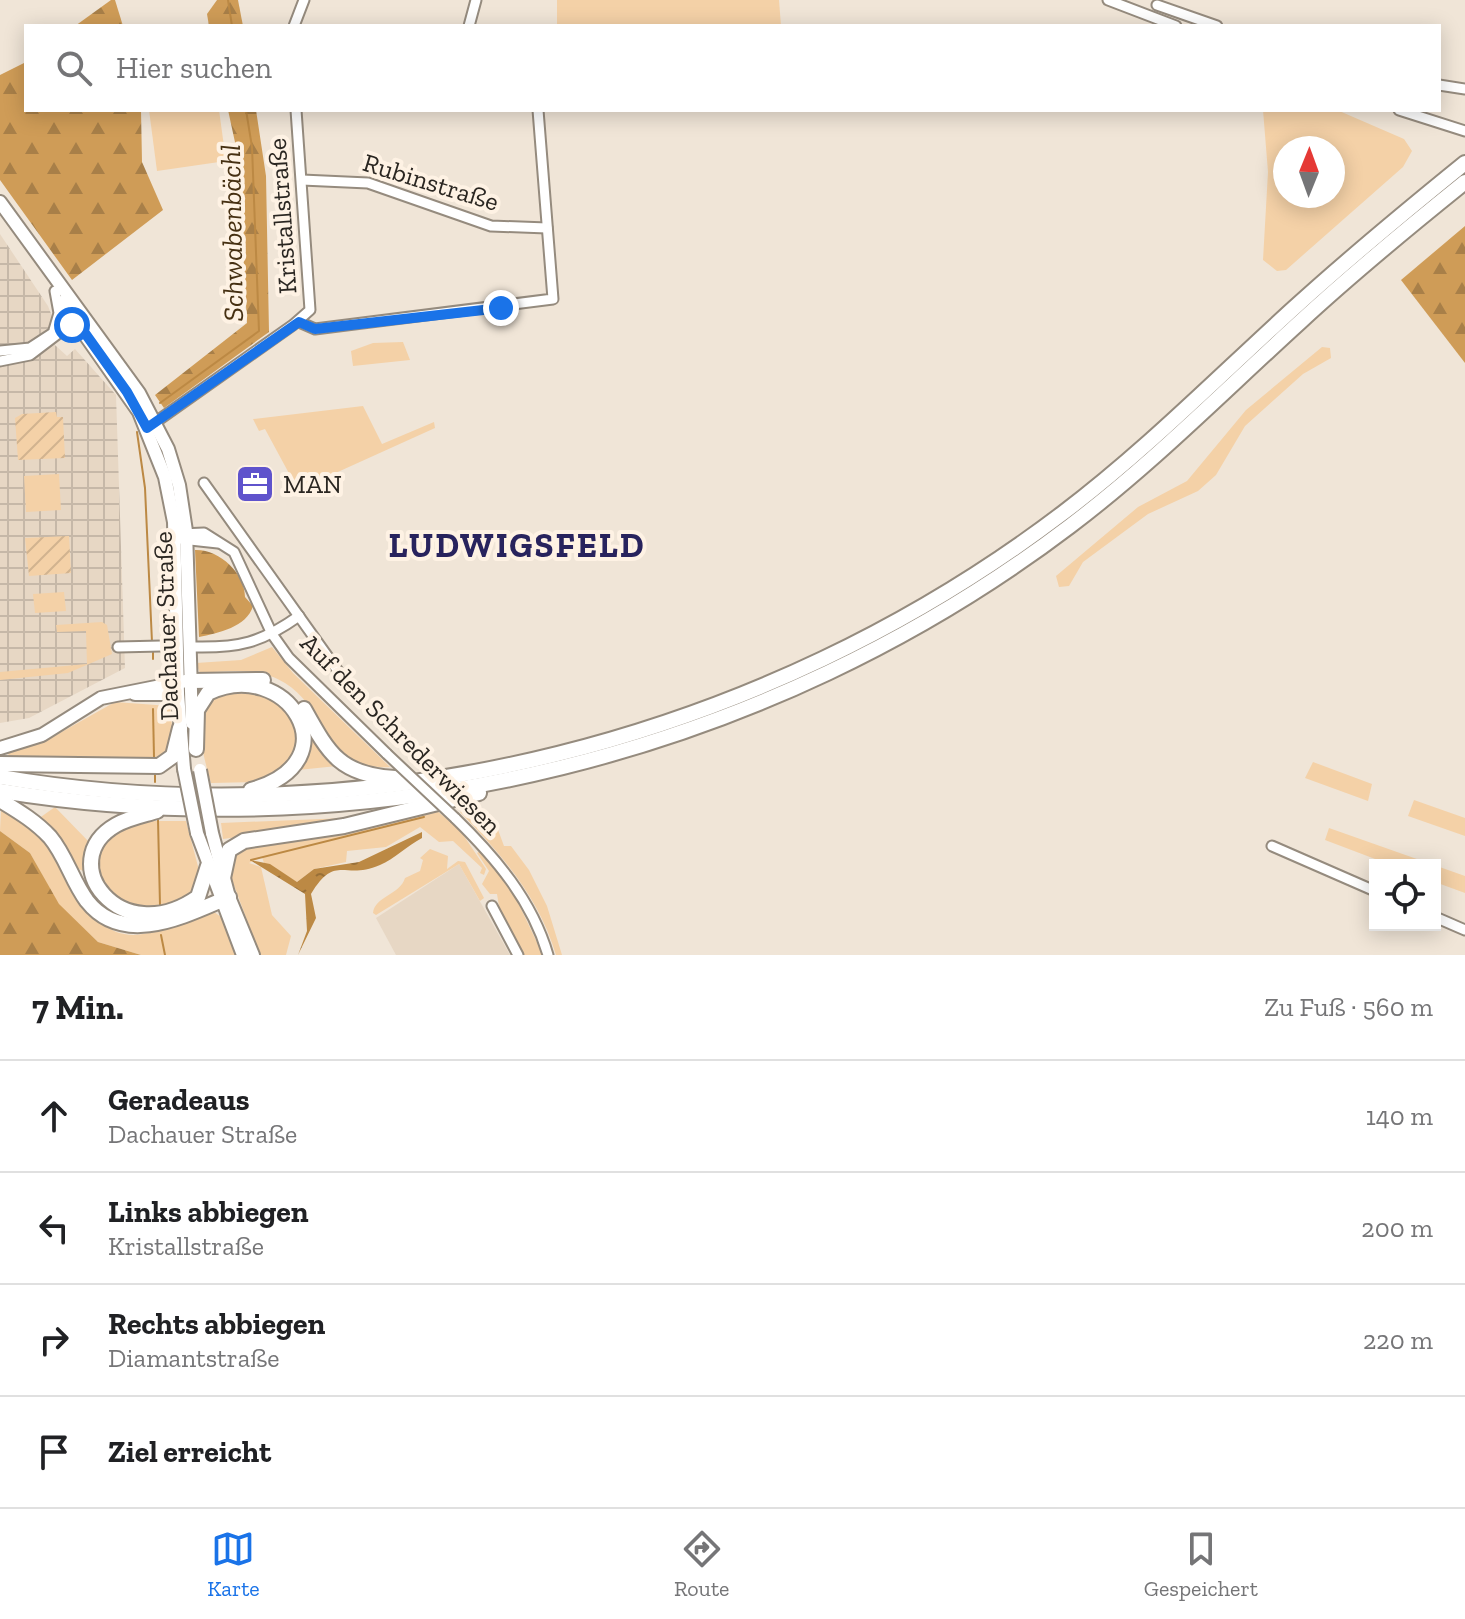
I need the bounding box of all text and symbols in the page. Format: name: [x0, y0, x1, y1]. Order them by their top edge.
search box: [24, 24, 1441, 112]
icon: search: [52, 46, 96, 90]
text: Hier suchen: [116, 50, 272, 86]
north arrow: [1273, 136, 1345, 208]
street label: Kristallstraße: [261, 137, 303, 295]
water label: Schwabenbächl: [214, 144, 250, 322]
street label: Rubinstraße: [359, 146, 503, 218]
route end: [483, 290, 519, 326]
route start: [54, 307, 90, 343]
office icon: MAN: [234, 463, 276, 505]
place label: MAN: [283, 468, 342, 500]
district label: LUDWIGSFELD: [388, 525, 646, 566]
street label: Dachauer Straße: [147, 531, 185, 721]
street label: Auf den Schrederwiesen: [294, 627, 508, 841]
map controls: [1369, 859, 1441, 931]
button: locate: [1369, 859, 1441, 931]
text: 7 Min.: [32, 987, 124, 1028]
text: Zu Fuß · 560 m: [1264, 991, 1433, 1023]
text: Geradeaus: [108, 1082, 249, 1118]
icon: ahead: [32, 1094, 76, 1138]
text: 140 m: [1366, 1100, 1433, 1132]
text: Dachauer Straße: [108, 1118, 297, 1150]
text: Links abbiegen: [108, 1194, 309, 1230]
icon: left: [32, 1206, 76, 1250]
text: 200 m: [1361, 1212, 1433, 1244]
text: Kristallstraße: [108, 1230, 264, 1262]
text: Rechts abbiegen: [108, 1306, 325, 1342]
icon: right: [32, 1318, 76, 1362]
text: 220 m: [1363, 1324, 1433, 1356]
text: Diamantstraße: [108, 1342, 279, 1374]
icon: arrive: [32, 1430, 76, 1474]
text: Ziel erreicht: [108, 1434, 271, 1470]
tab: Karte: [207, 1527, 260, 1602]
tab: Route: [674, 1527, 729, 1602]
tab: Gespeichert: [1144, 1527, 1258, 1602]

